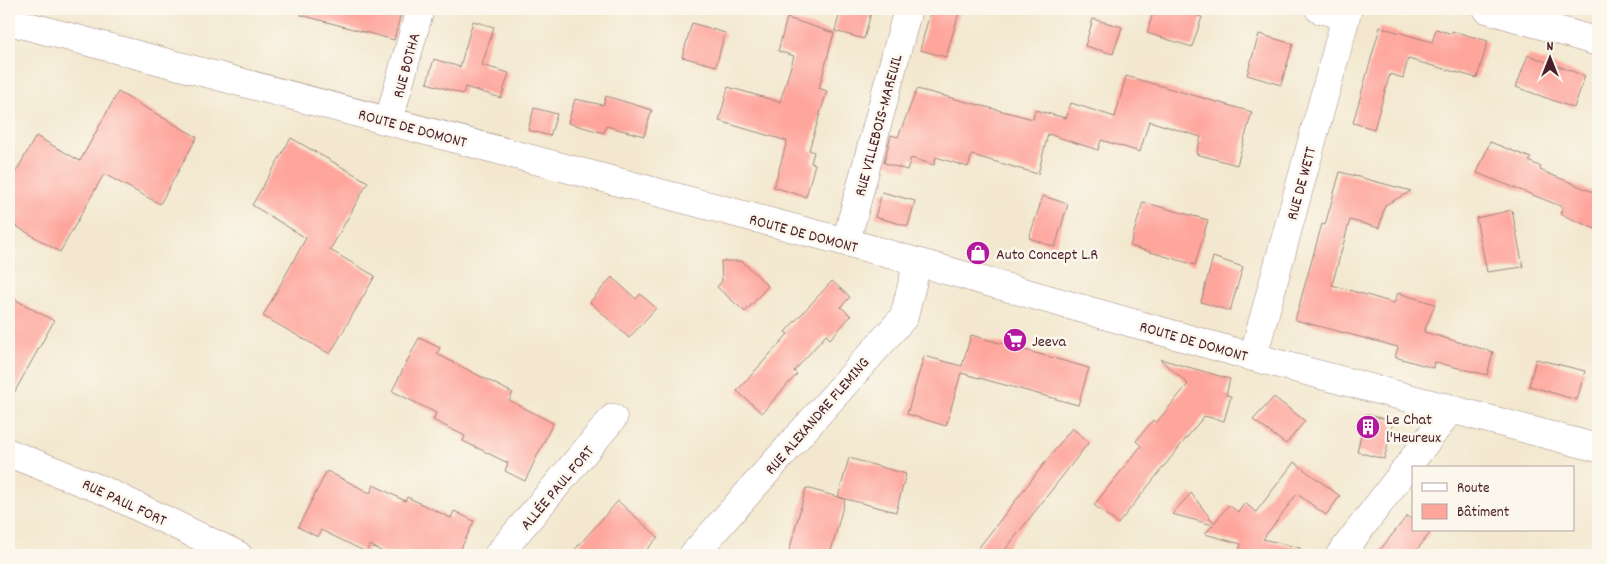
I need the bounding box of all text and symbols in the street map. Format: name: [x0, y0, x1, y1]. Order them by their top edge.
street label: RUE BOTHA: [388, 30, 427, 101]
north arrow: [1524, 32, 1574, 82]
text: N: [1547, 37, 1554, 57]
street label: RUE VILLEBOIS-MAREUIL: [849, 52, 910, 199]
street label: ROUTE DE DOMONT: [356, 104, 470, 155]
street label: RUE DE WETT: [1282, 144, 1323, 223]
street label: ROUTE DE DOMONT: [747, 209, 861, 260]
shop icon: Auto Concept L.R: [965, 240, 991, 266]
place label: Auto Concept L.R: [996, 244, 1098, 267]
street label: ROUTE DE DOMONT: [1137, 316, 1251, 369]
supermarket icon: Jeeva: [1002, 327, 1028, 353]
place label: Jeeva: [1032, 331, 1067, 354]
street label: RUE ALEXANDRE FLEMING: [760, 353, 876, 481]
place label: Le Chat l'Heureux: [1386, 409, 1441, 450]
building icon: Le Chat l'Heureux: [1355, 414, 1381, 440]
street label: ALLÉE PAUL FORT: [516, 441, 601, 536]
legend: [1412, 466, 1574, 532]
street label: RUE PAUL FORT: [78, 474, 171, 533]
text: Route: [1457, 478, 1490, 500]
text: Bâtiment: [1457, 502, 1510, 524]

